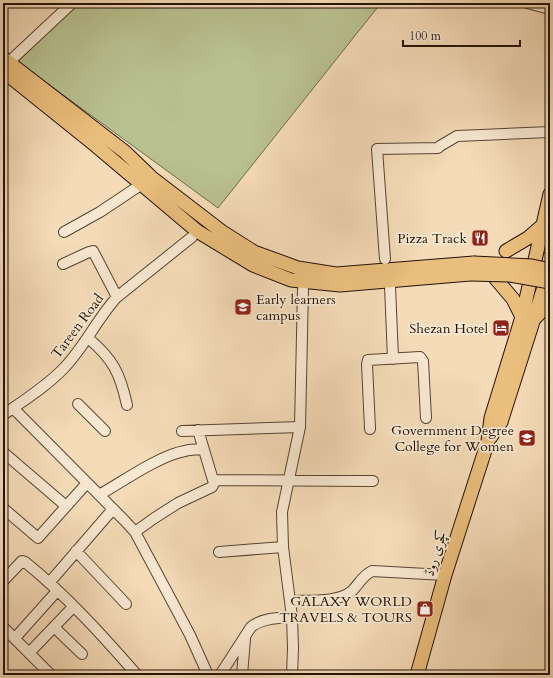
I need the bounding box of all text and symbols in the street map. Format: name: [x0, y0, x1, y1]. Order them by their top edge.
scale bar: [403, 22, 520, 48]
text: 100 m: [409, 28, 442, 44]
restaurant icon: Pizza Track: [470, 228, 490, 248]
place label: Pizza Track: [397, 229, 468, 248]
street label: Tareen Road: [47, 290, 108, 363]
place label: Early learners campus: [256, 290, 336, 325]
school or university icon: Early learners campus: [233, 297, 253, 317]
hotel icon: Shezan Hotel: [491, 318, 511, 338]
place label: Shezan Hotel: [409, 319, 488, 338]
place label: Government Degree College for Women: [391, 421, 514, 456]
school or university icon: Government Degree College for Women: [517, 428, 537, 448]
street label: کچری روڈ: [419, 528, 451, 578]
place label: GALAXY WORLD TRAVELS & TOURS: [279, 592, 412, 627]
shop icon: GALAXY WORLD TRAVELS & TOURS: [415, 599, 435, 619]

